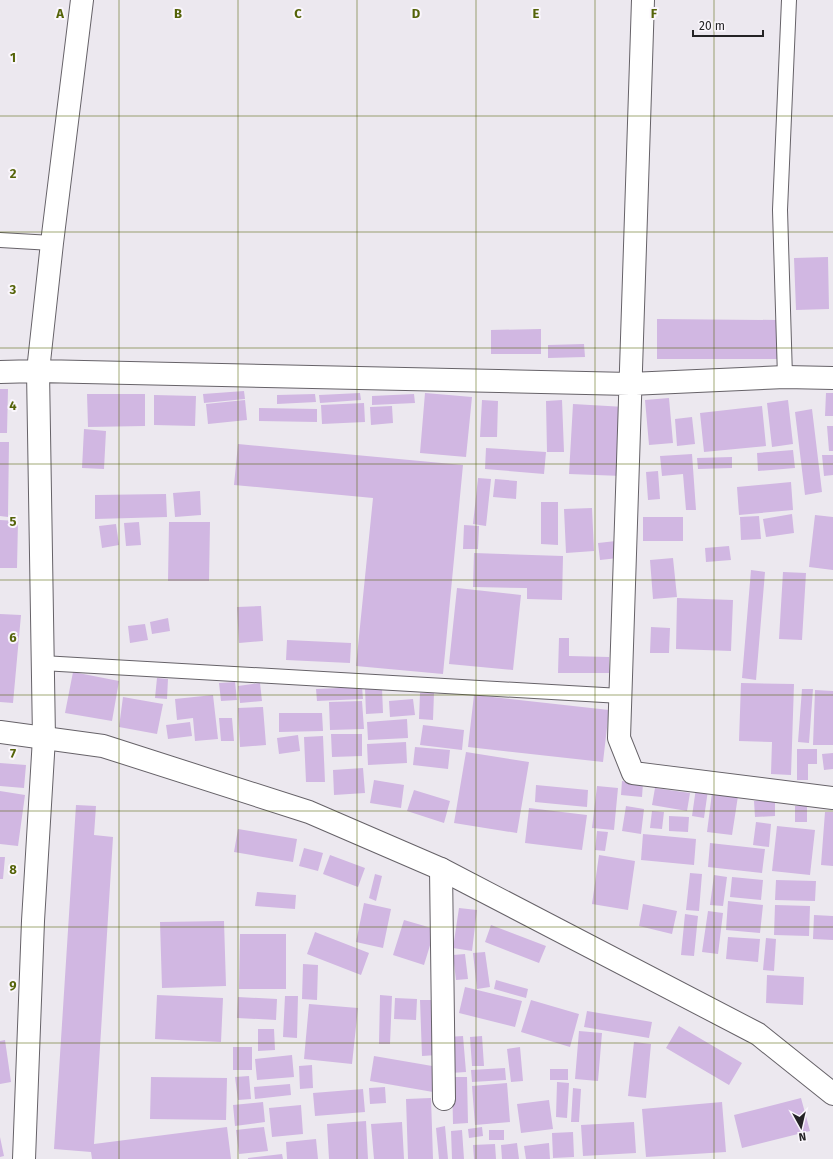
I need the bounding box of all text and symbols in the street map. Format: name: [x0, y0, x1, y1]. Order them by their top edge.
text: A: [55, 6, 64, 21]
text: B: [174, 6, 182, 21]
text: C: [294, 6, 302, 21]
text: D: [412, 6, 421, 21]
text: E: [533, 6, 540, 21]
text: F: [651, 6, 658, 21]
scale bar: [693, 12, 763, 38]
text: 20 m: [699, 19, 725, 33]
text: 1: [10, 50, 16, 65]
text: 2: [10, 166, 17, 181]
text: 3: [9, 282, 17, 297]
text: 4: [9, 398, 17, 413]
text: 5: [10, 514, 17, 529]
text: 6: [9, 630, 17, 645]
text: 7: [10, 746, 16, 761]
text: 8: [9, 862, 17, 877]
text: 9: [9, 978, 17, 993]
north arrow: [781, 1107, 821, 1147]
text: N: [798, 1129, 807, 1143]

